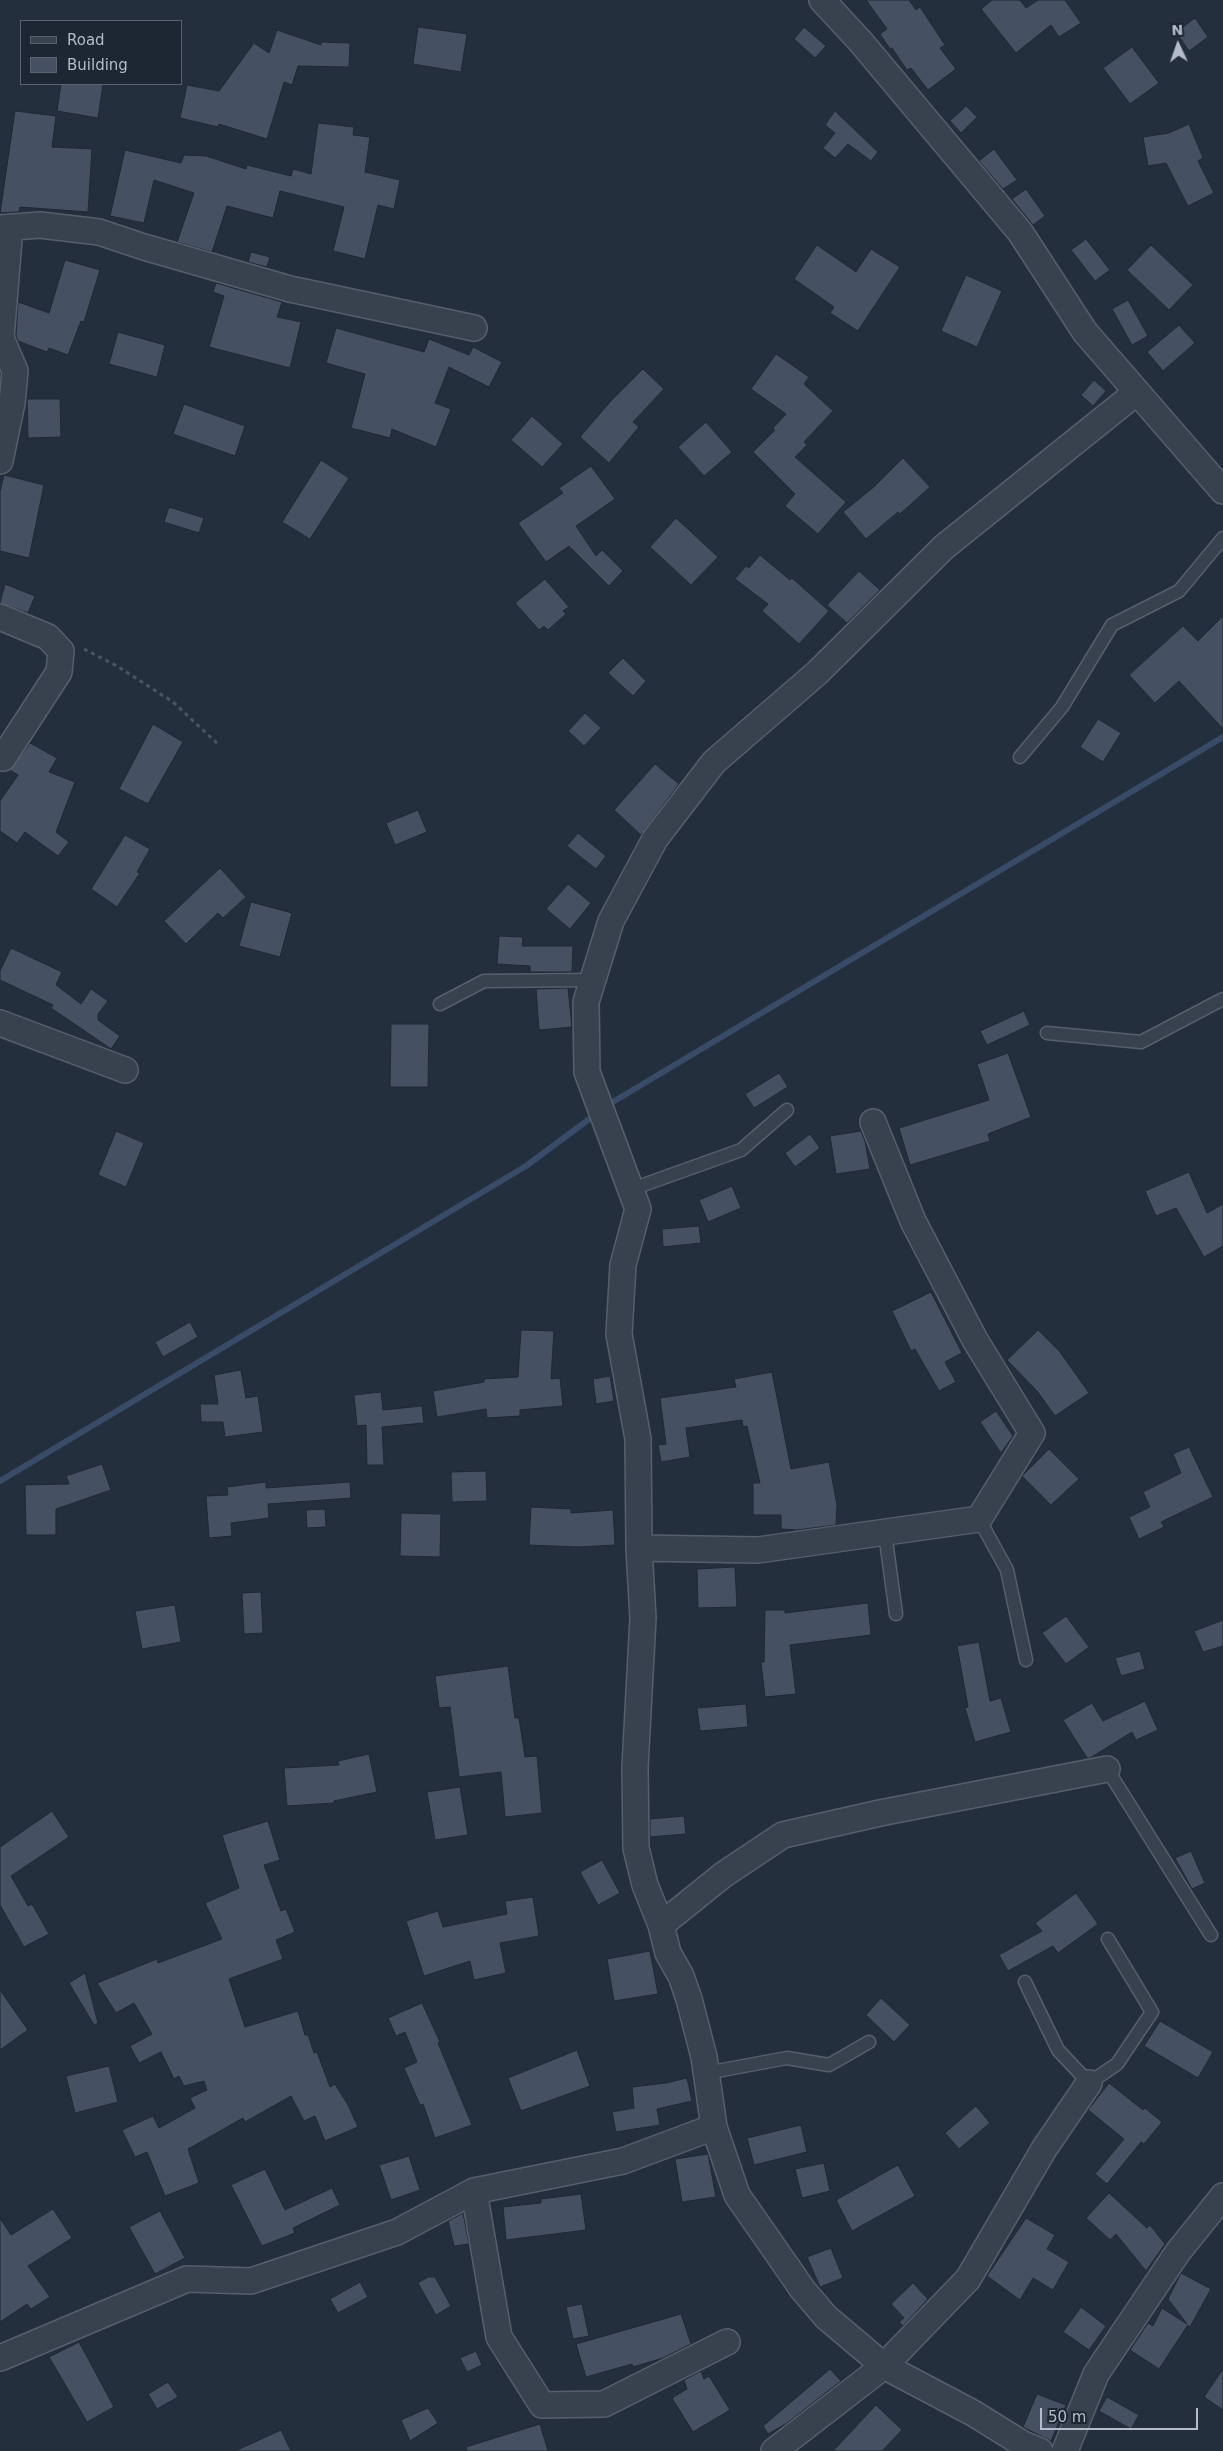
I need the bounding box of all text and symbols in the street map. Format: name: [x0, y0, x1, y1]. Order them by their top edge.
legend: [20, 20, 182, 85]
north arrow: [1153, 20, 1203, 70]
text: N: [1171, 22, 1183, 38]
text: Road: [67, 31, 105, 49]
text: Building: [67, 56, 128, 74]
scale bar: [1043, 2398, 1200, 2430]
text: 50 m: [1048, 2408, 1086, 2426]

